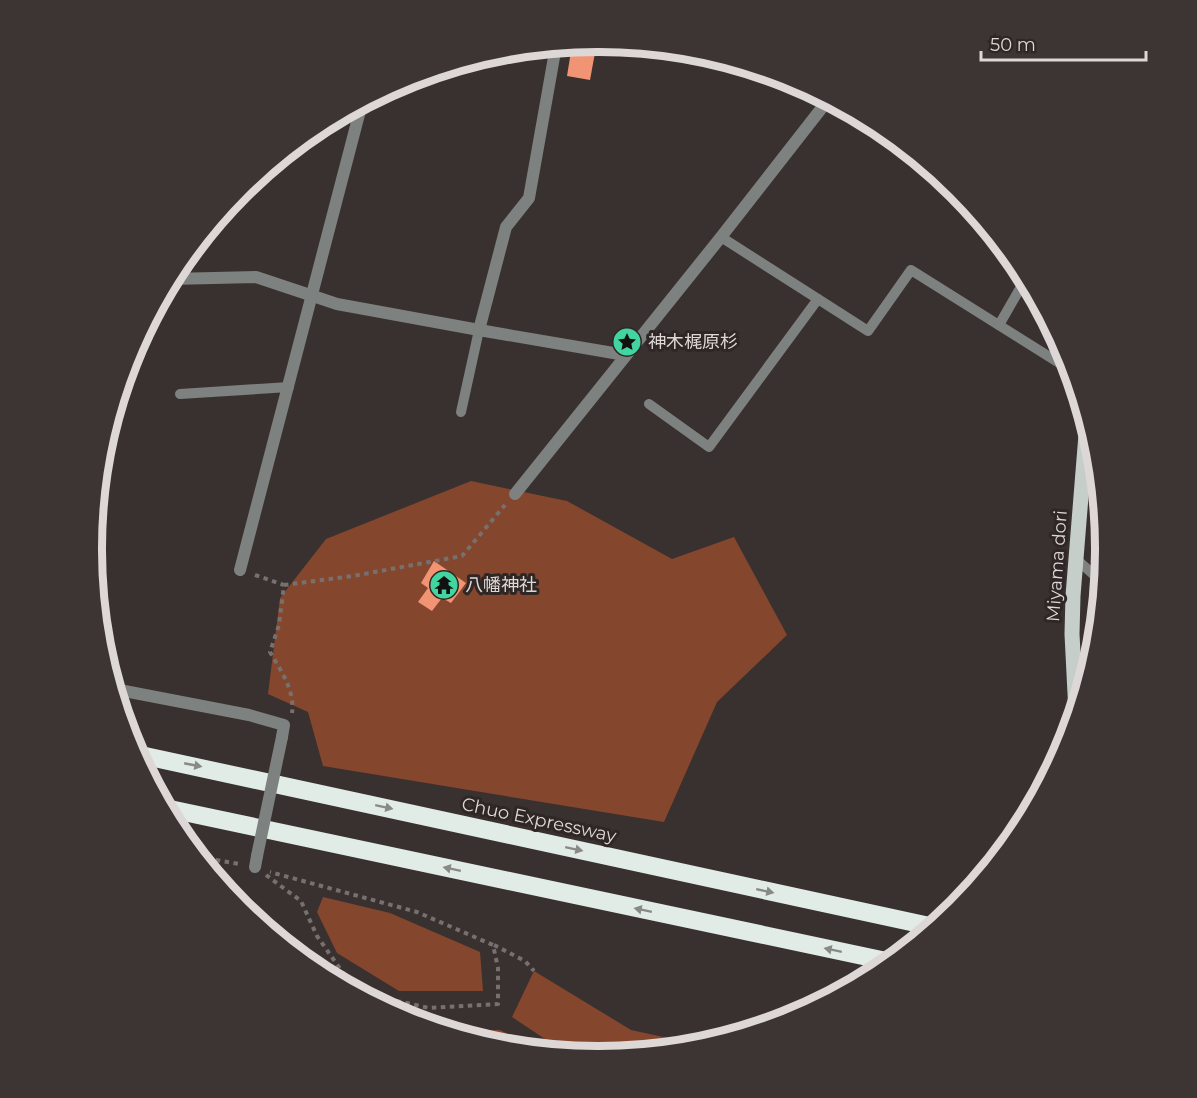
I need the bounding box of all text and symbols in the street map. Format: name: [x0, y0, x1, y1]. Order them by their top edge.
scale bar: [981, 24, 1146, 62]
text: 50 m: [990, 34, 1036, 56]
place icon: 神木梶原杉: [611, 326, 643, 358]
place label: 神木梶原杉: [648, 331, 738, 353]
street label: Miyama dori: [1042, 509, 1072, 623]
temple icon: 八幡神社: [428, 569, 460, 601]
place label: 八幡神社: [465, 574, 537, 596]
one-way arrow: [184, 761, 203, 770]
street label: Chuo Expressway: [460, 793, 618, 847]
one-way arrow: [375, 803, 394, 812]
one-way arrow: [565, 844, 584, 854]
one-way arrow: [442, 864, 461, 873]
one-way arrow: [756, 886, 774, 896]
one-way arrow: [633, 904, 652, 914]
one-way arrow: [824, 945, 843, 954]

